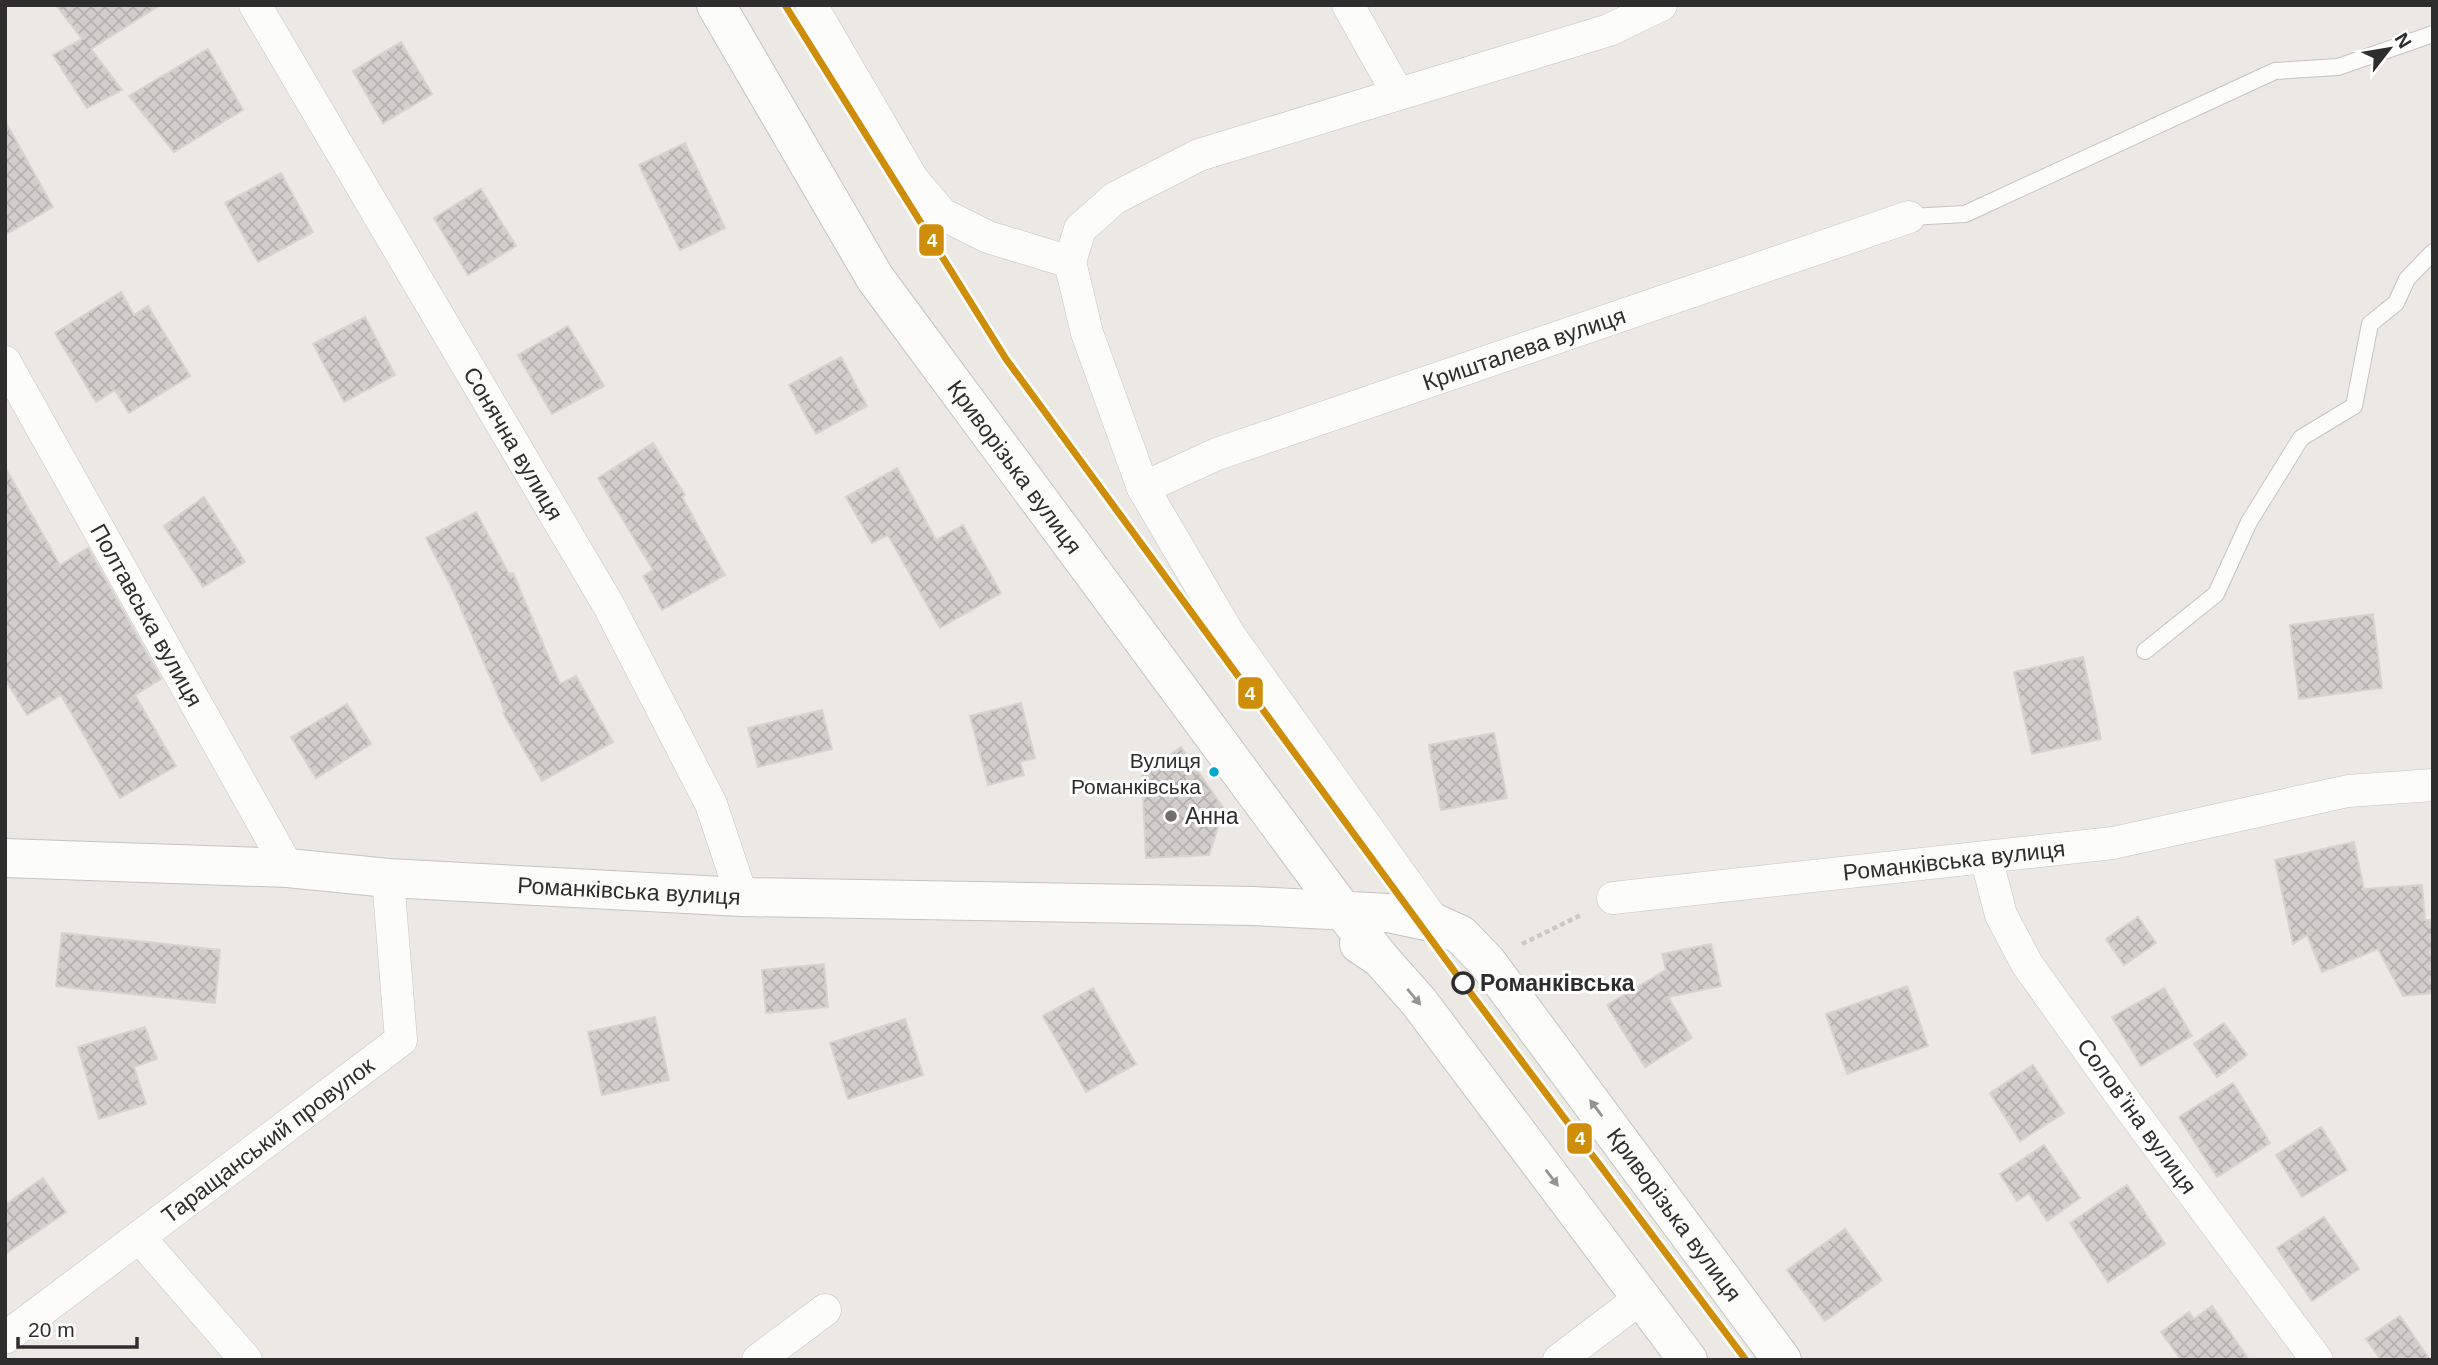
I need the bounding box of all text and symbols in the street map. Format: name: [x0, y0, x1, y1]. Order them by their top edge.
north arrow: [2354, 14, 2424, 84]
text: N: [2391, 29, 2416, 52]
line badge: 4: [918, 223, 945, 257]
text: 4: [927, 230, 938, 251]
street label: Кришталева вулиця: [1419, 302, 1629, 396]
street label: Сонячна вулиця: [458, 362, 568, 525]
street label: Криворізька вулиця: [942, 375, 1087, 559]
street label: Полтавська вулиця: [85, 519, 208, 711]
line badge: 4: [1237, 676, 1264, 710]
text: 4: [1245, 683, 1256, 704]
place label: Вулиця Романківська: [1071, 749, 1201, 798]
marker: Вулиця Романківська: [1207, 765, 1221, 779]
place label: Анна: [1185, 803, 1239, 829]
marker: Анна: [1163, 808, 1179, 824]
street label: Романківська вулиця: [1841, 835, 2066, 886]
street label: Романківська вулиця: [517, 872, 741, 910]
place label: Романківська: [1480, 970, 1635, 996]
marker: Романківська: [1452, 972, 1474, 994]
one-way arrow: [1406, 988, 1421, 1005]
street label: Соловʼїна вулиця: [2072, 1033, 2202, 1199]
street label: Таращанський провулок: [157, 1051, 380, 1228]
one-way arrow: [1589, 1099, 1603, 1117]
line badge: 4: [1566, 1122, 1593, 1155]
street label: Криворізька вулиця: [1602, 1123, 1747, 1306]
text: 4: [1575, 1128, 1586, 1149]
one-way arrow: [1545, 1169, 1559, 1187]
scale bar: [18, 1306, 136, 1350]
text: 20 m: [28, 1318, 75, 1341]

